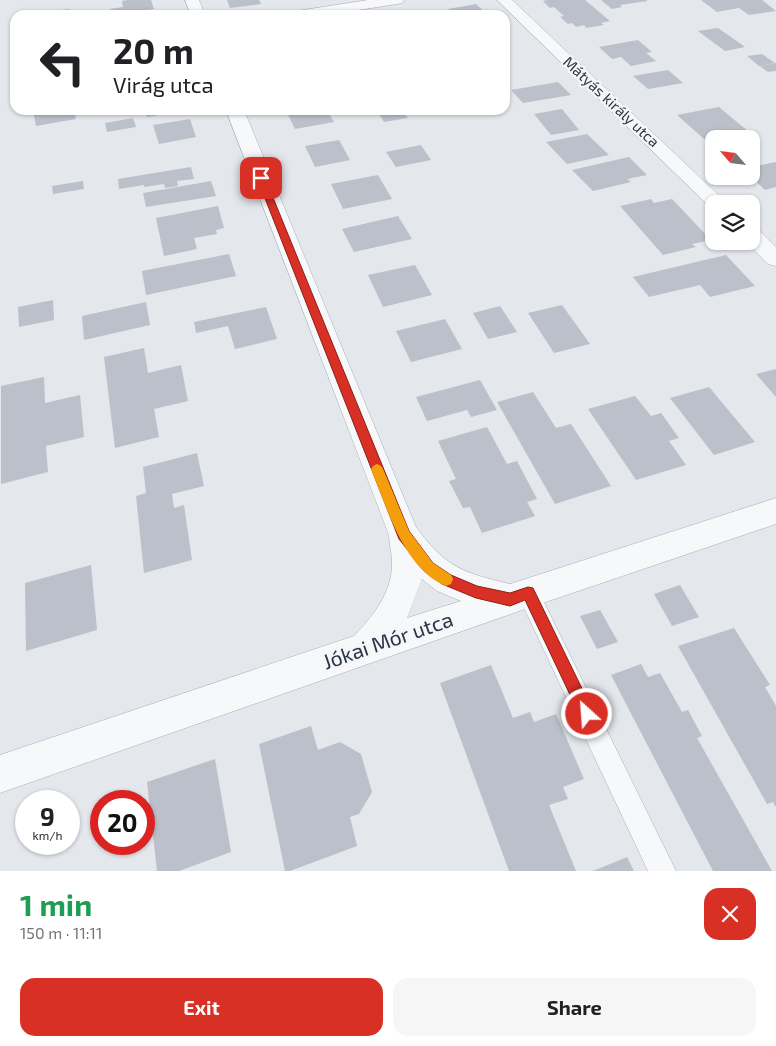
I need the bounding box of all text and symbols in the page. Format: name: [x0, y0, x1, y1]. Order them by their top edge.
text: 20 m: [113, 29, 194, 71]
icon: left: [30, 30, 95, 95]
street label: Mátyás király utca: [560, 52, 663, 150]
text: Virág utca: [113, 71, 214, 97]
north arrow: [705, 130, 760, 185]
map controls: [705, 130, 760, 250]
pin: [240, 157, 282, 199]
icon: arrive: [247, 164, 275, 192]
button: layers: [705, 195, 760, 250]
street label: Jókai Mór utca: [319, 606, 456, 674]
position arrow: [560, 687, 612, 739]
speed limit sign: 20: [90, 790, 155, 855]
text: 9: [40, 801, 55, 831]
text: km/h: [33, 828, 62, 842]
text: 1 min: [20, 886, 92, 922]
button: close: [704, 888, 756, 940]
text: 150 m · 11:11: [20, 923, 102, 942]
button: Exit: [20, 978, 383, 1036]
button: Share: [393, 978, 756, 1036]

